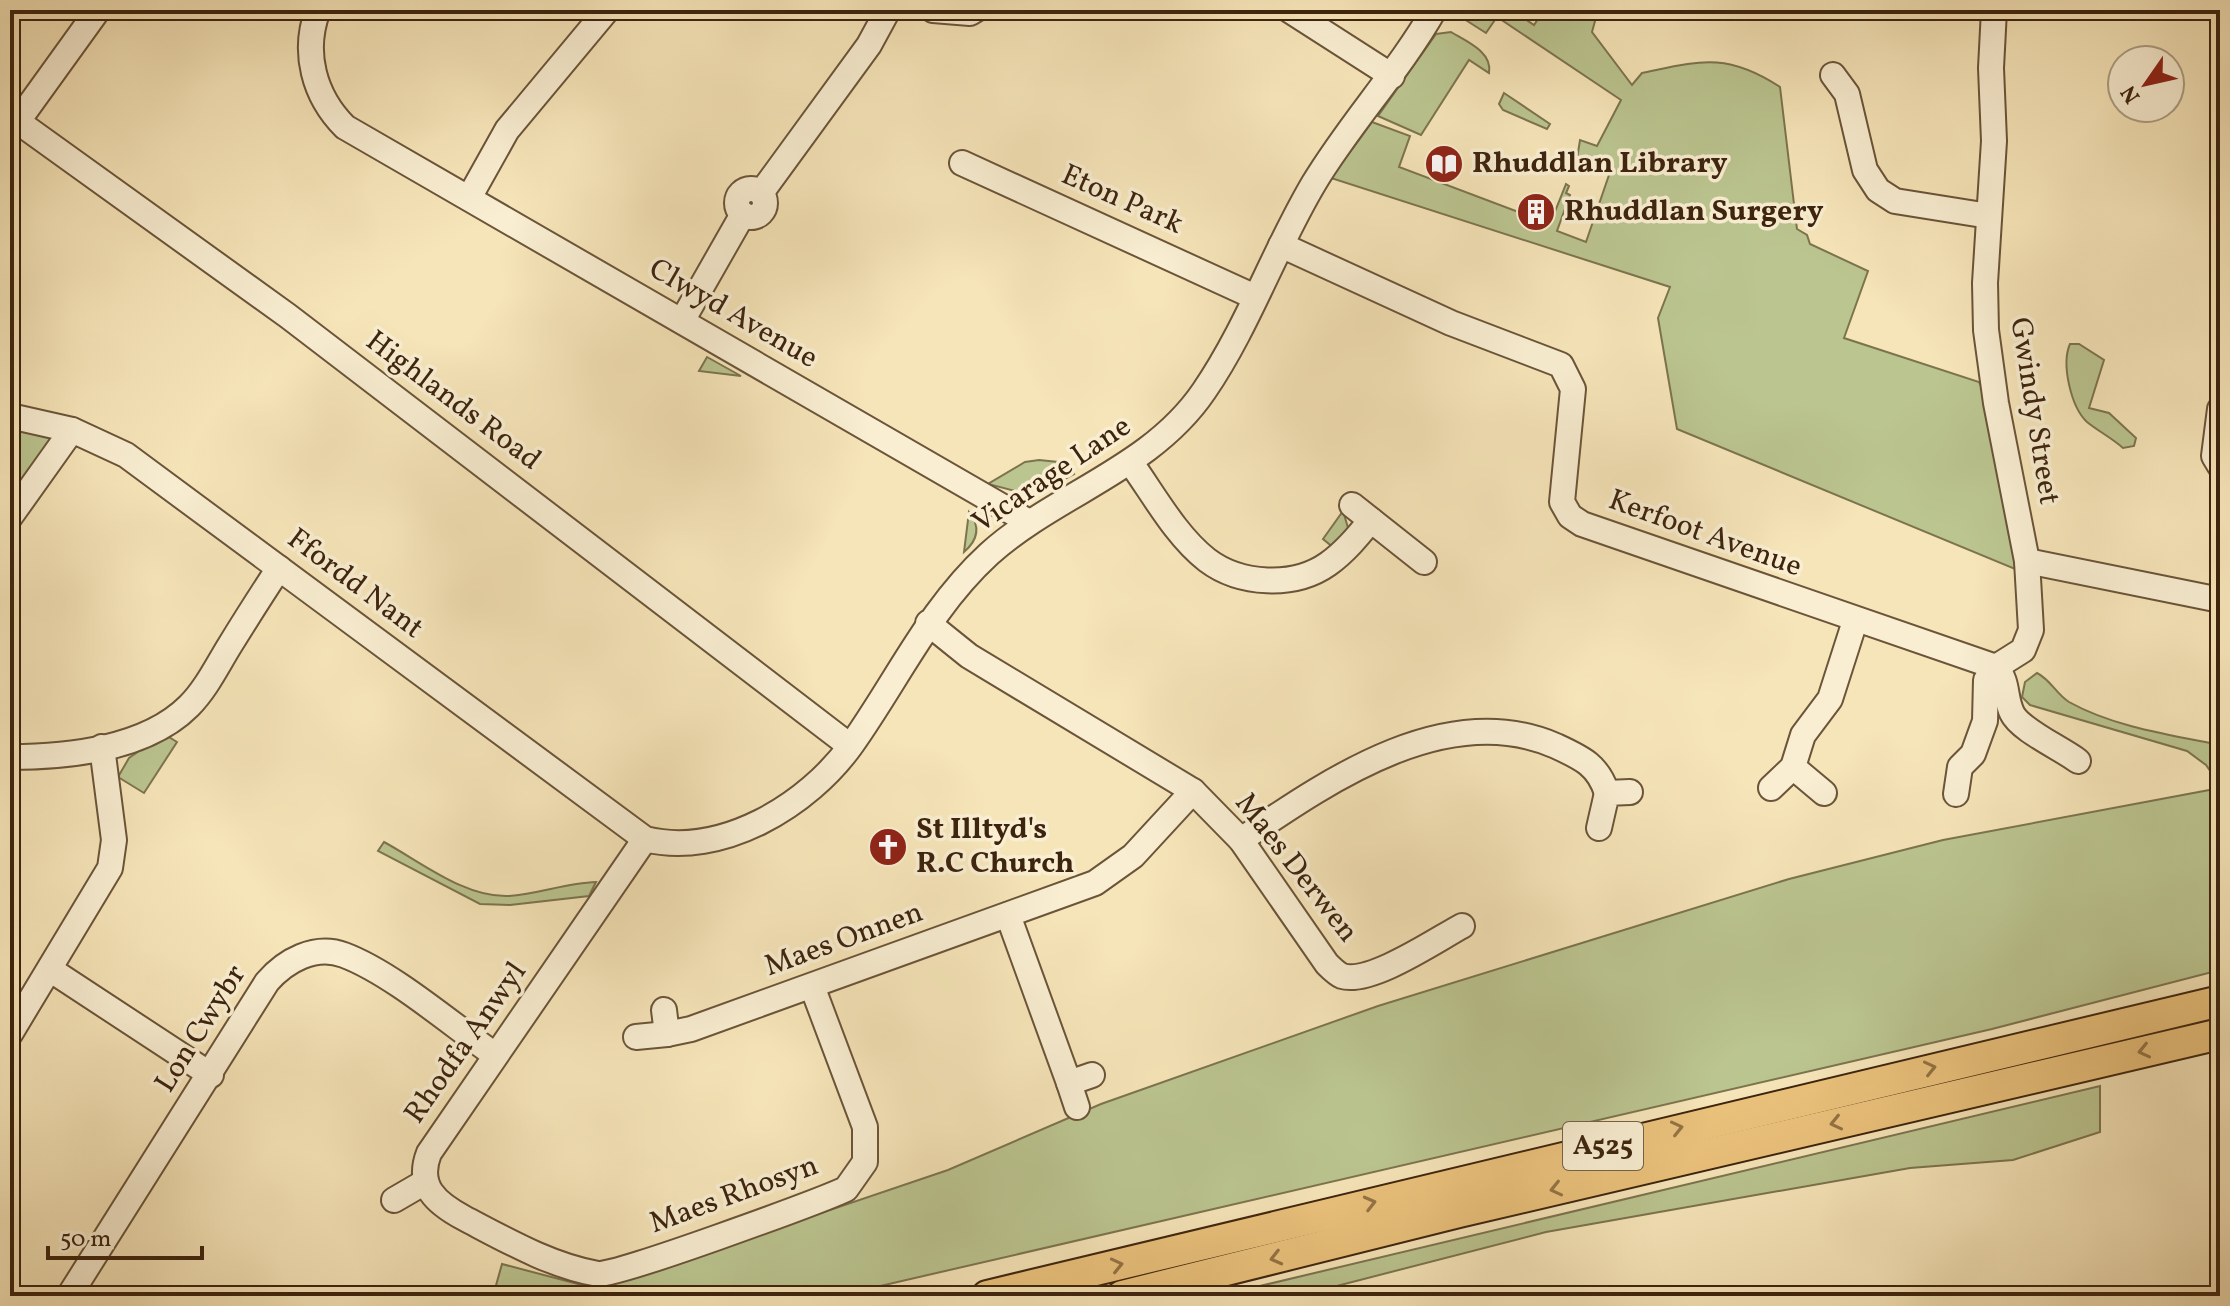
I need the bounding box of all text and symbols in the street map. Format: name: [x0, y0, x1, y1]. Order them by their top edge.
north arrow: [2106, 44, 2186, 124]
text: N: [2114, 78, 2149, 109]
library icon: Rhuddlan Library: [1423, 143, 1465, 185]
place label: Rhuddlan Library: [1472, 143, 1728, 185]
street label: Eton Park: [1054, 154, 1190, 246]
building icon: Rhuddlan Surgery: [1515, 191, 1557, 233]
place label: Rhuddlan Surgery: [1564, 191, 1824, 233]
street label: Clwyd Avenue: [641, 249, 825, 379]
street label: Gwindy Street: [1998, 314, 2070, 508]
street label: Highlands Road: [356, 321, 550, 481]
street label: Vicarage Lane: [964, 406, 1140, 544]
street label: Kerfoot Avenue: [1603, 480, 1807, 588]
street label: Ffordd Nant: [278, 519, 432, 649]
street label: Maes Derwen: [1224, 784, 1368, 952]
place label: St Illtyd's R.C Church: [916, 809, 1074, 885]
church icon: St Illtyd's R.C Church: [867, 826, 909, 868]
street label: Maes Onnen: [759, 892, 929, 988]
street label: Rhodfa Anwyl: [395, 954, 537, 1132]
street label: Lon Cwybr: [145, 957, 257, 1101]
one-way arrow: [2138, 1042, 2151, 1059]
one-way arrow: [1922, 1060, 1936, 1077]
one-way arrow: [1830, 1114, 1844, 1131]
one-way arrow: [1669, 1120, 1683, 1137]
road number: A525: [1563, 1122, 1643, 1170]
street label: Maes Rhosyn: [644, 1145, 824, 1245]
one-way arrow: [1550, 1180, 1563, 1197]
one-way arrow: [1362, 1195, 1376, 1212]
scale bar: [48, 1210, 202, 1260]
text: 50 m: [60, 1223, 112, 1257]
one-way arrow: [1270, 1248, 1284, 1265]
one-way arrow: [1110, 1257, 1124, 1274]

